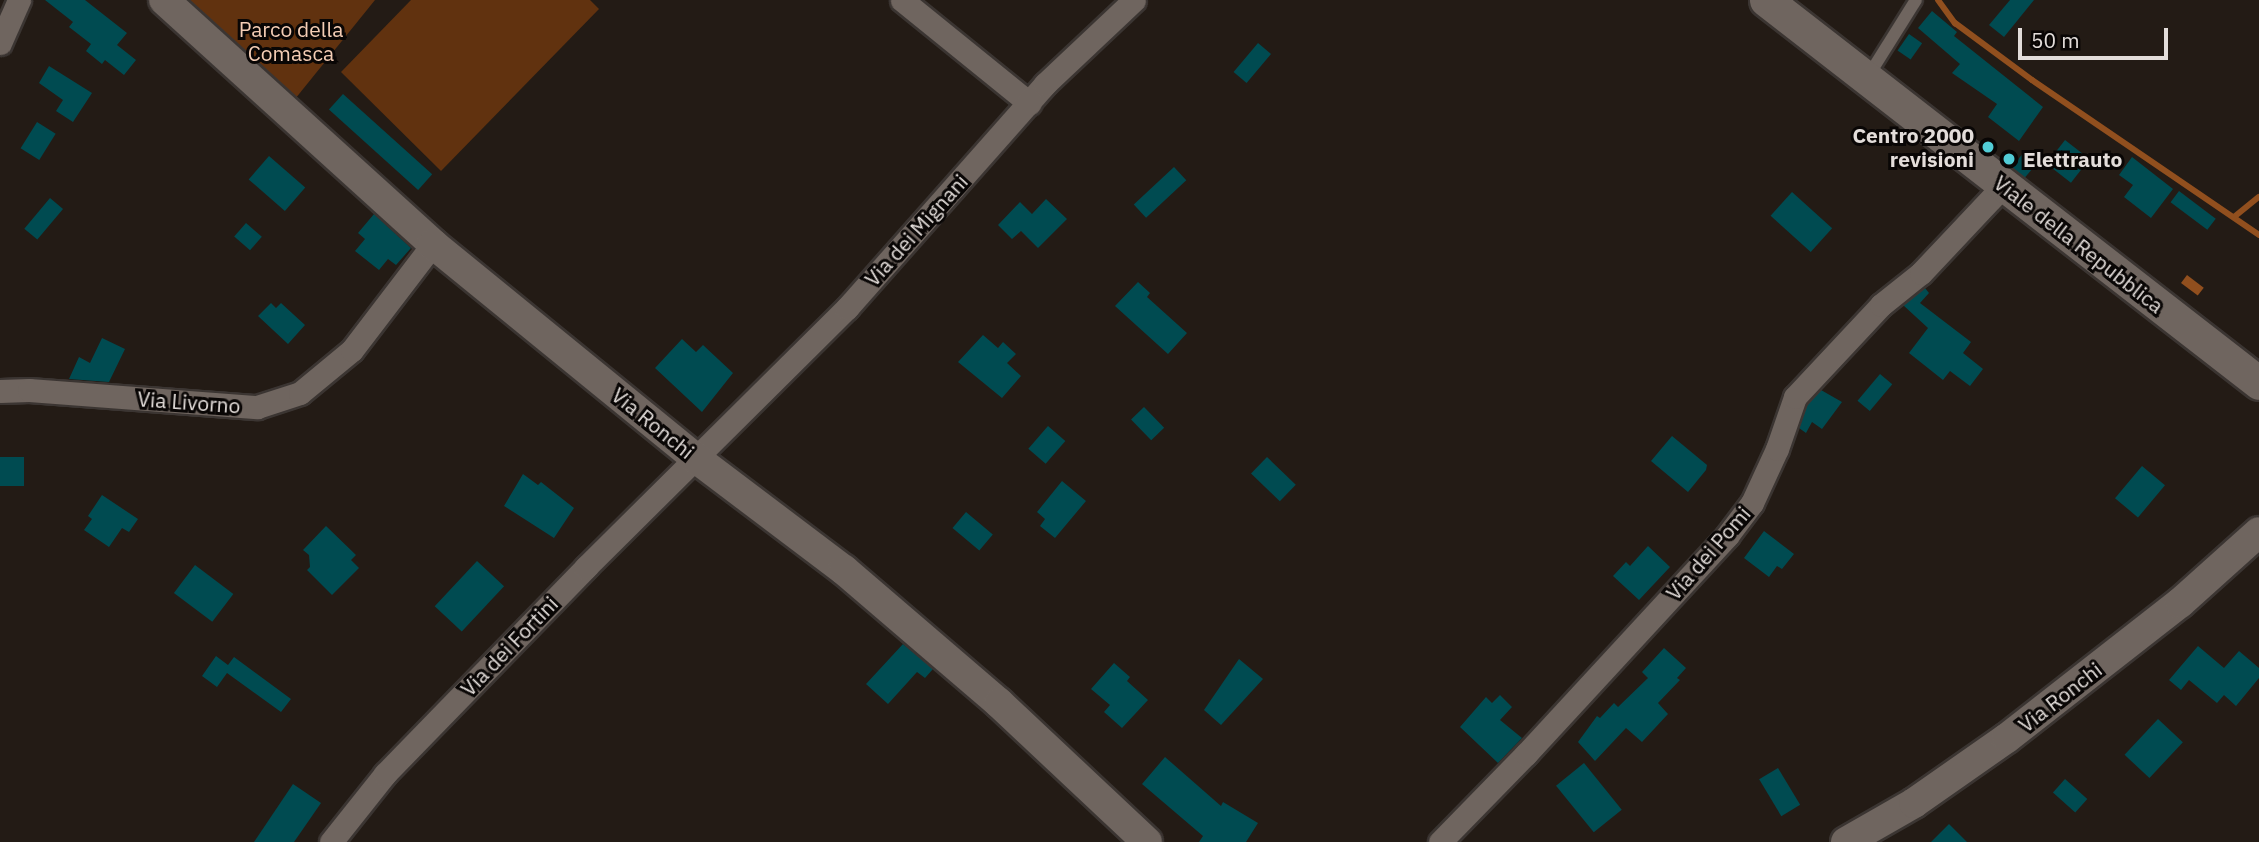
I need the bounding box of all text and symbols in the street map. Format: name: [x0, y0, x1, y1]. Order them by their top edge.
scale bar: [2021, 14, 2172, 58]
park label: Parco della Comasca: [239, 16, 343, 66]
text: 50 m: [2031, 26, 2080, 54]
place label: Centro 2000 revisioni: [1852, 122, 1974, 172]
marker: Centro 2000 revisioni: [1980, 139, 1996, 155]
place label: Elettrauto: [2023, 146, 2122, 172]
marker: Elettrauto: [2001, 151, 2017, 167]
street label: Via dei Mignani: [859, 169, 973, 291]
street label: Viale della Repubblica: [1989, 170, 2169, 318]
street label: Via Ronchi: [607, 382, 699, 464]
street label: Via Livorno: [137, 386, 241, 418]
street label: Via dei Pomi: [1661, 501, 1755, 605]
street label: Via dei Fortini: [455, 591, 563, 701]
street label: Via Ronchi: [2013, 657, 2107, 737]

